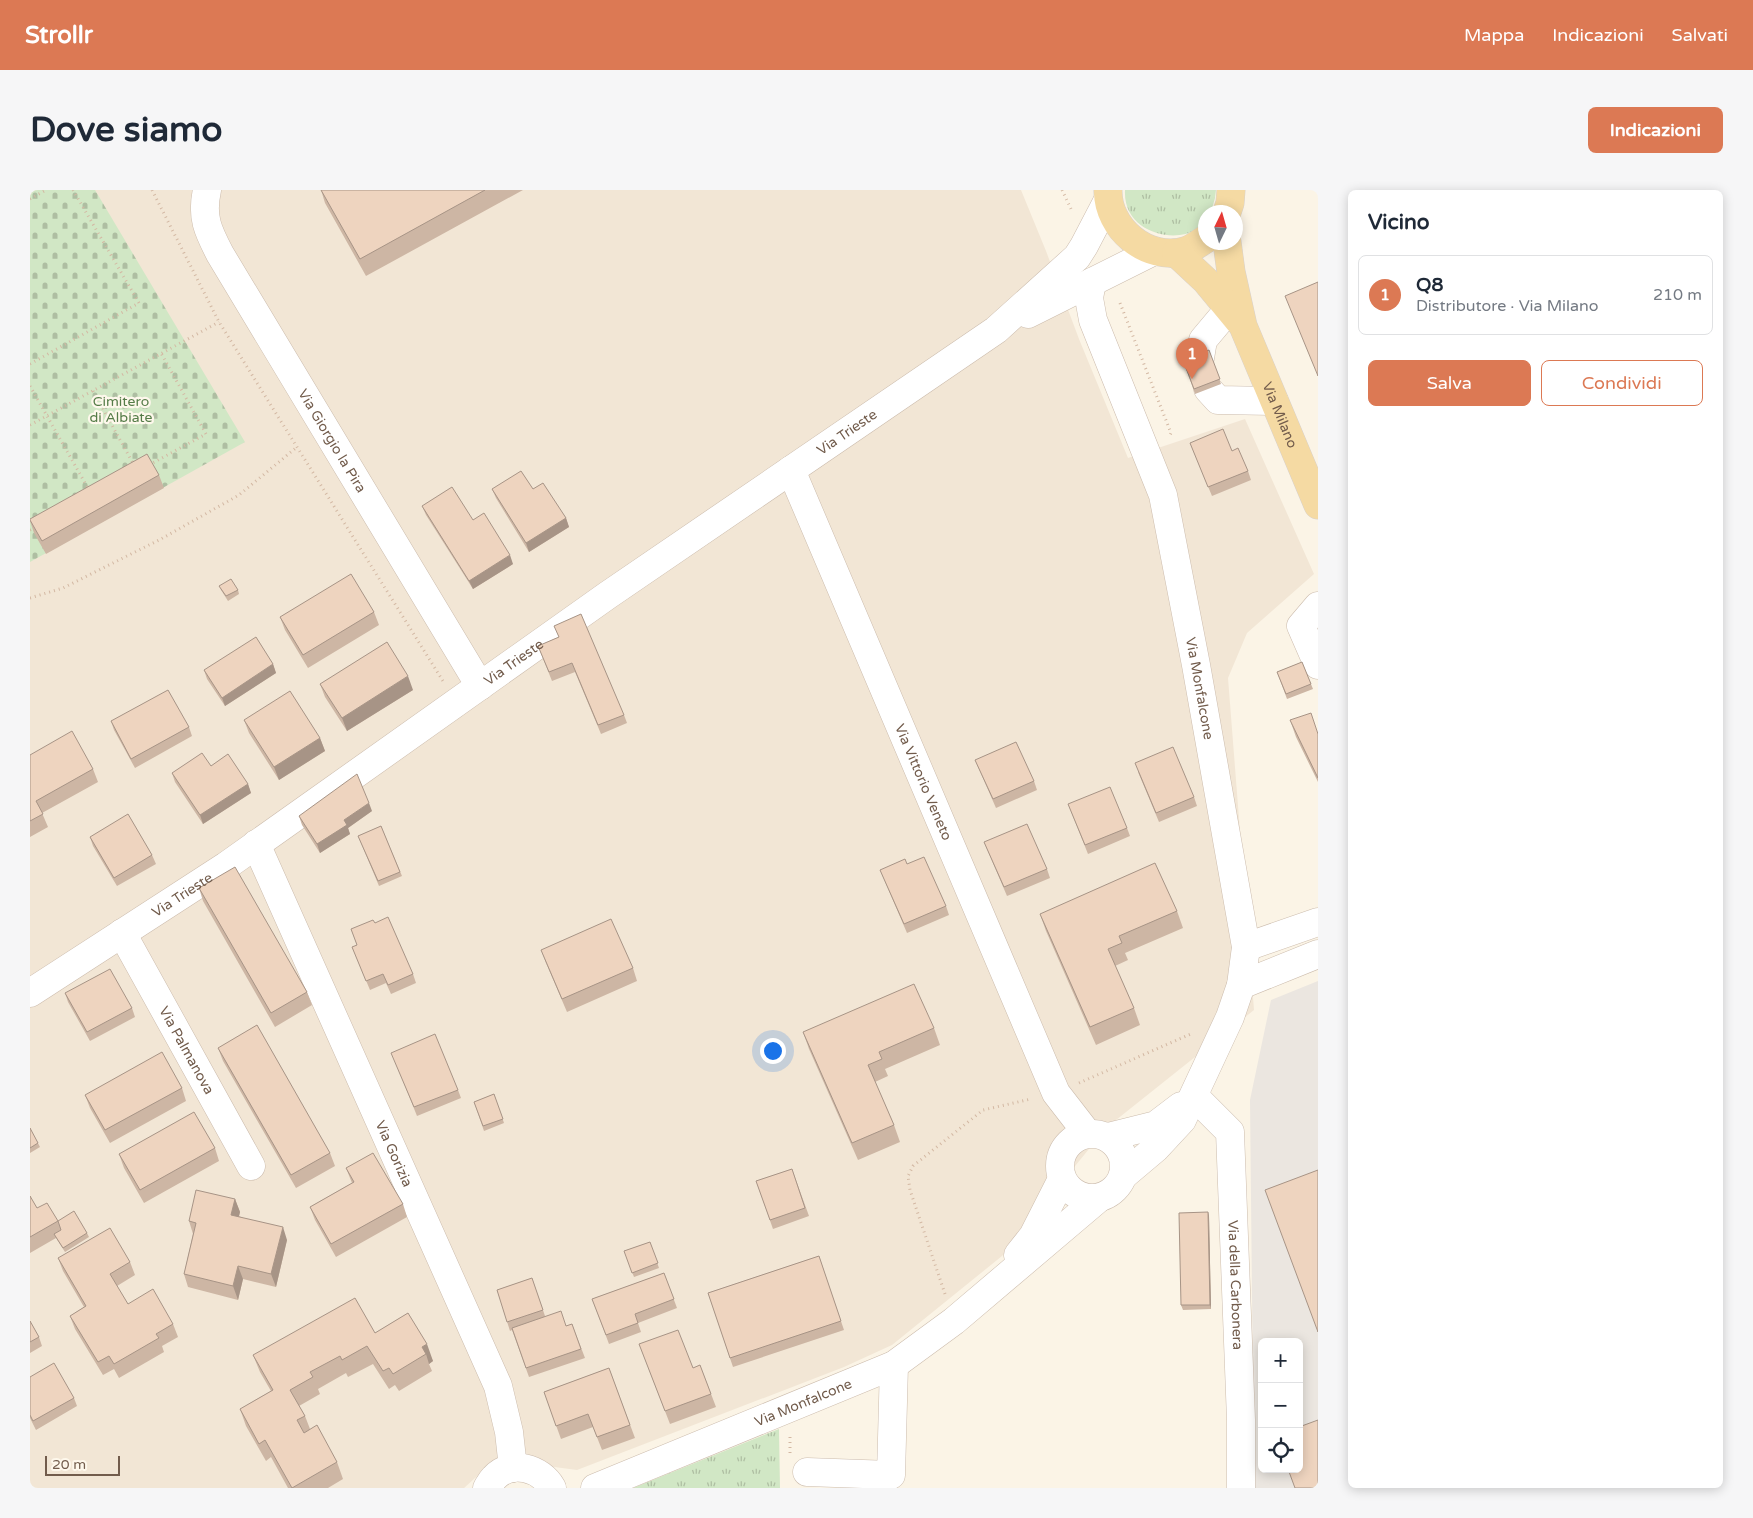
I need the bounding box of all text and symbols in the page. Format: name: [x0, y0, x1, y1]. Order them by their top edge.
text: Strollr: [25, 21, 93, 50]
text: Mappa: [1464, 24, 1524, 46]
text: Indicazioni: [1552, 24, 1644, 46]
text: Salvati: [1672, 24, 1728, 46]
button: Indicazioni: [1588, 107, 1723, 153]
text: Dove siamo: [30, 109, 222, 151]
north arrow: [1198, 205, 1243, 250]
text: Vicino: [1368, 210, 1430, 235]
text: Q8: [1416, 274, 1443, 296]
text: 1: [1380, 285, 1390, 305]
text: 210 m: [1653, 285, 1702, 305]
text: Distributore · Via Milano: [1416, 296, 1598, 316]
pin: 1: [1176, 338, 1208, 379]
button: Salva: [1368, 360, 1531, 406]
button: Condividi: [1541, 360, 1703, 406]
street label: Via Milano: [1258, 380, 1301, 451]
street label: Via Giorgio la Pira: [294, 386, 370, 496]
park label: Cimitero di Albiate: [90, 393, 153, 426]
street label: Via Trieste: [814, 406, 880, 459]
street label: Via Trieste: [481, 636, 547, 689]
street label: Via Monfalcone: [1182, 636, 1217, 741]
street label: Via Vittorio Veneto: [891, 721, 956, 843]
street label: Via Trieste: [149, 869, 216, 921]
street label: Via Palmanova: [155, 1004, 218, 1097]
your location: [760, 1038, 786, 1064]
street label: Via Gorizia: [372, 1118, 416, 1190]
street label: Via della Carbonera: [1224, 1220, 1246, 1350]
map controls: [1258, 1338, 1303, 1473]
button: +: [1258, 1338, 1303, 1383]
street label: Via Monfalcone: [752, 1375, 855, 1430]
button: −: [1258, 1383, 1303, 1428]
button: locate: [1258, 1428, 1303, 1473]
scale bar: [45, 1453, 120, 1476]
text: 20 m: [52, 1456, 86, 1473]

